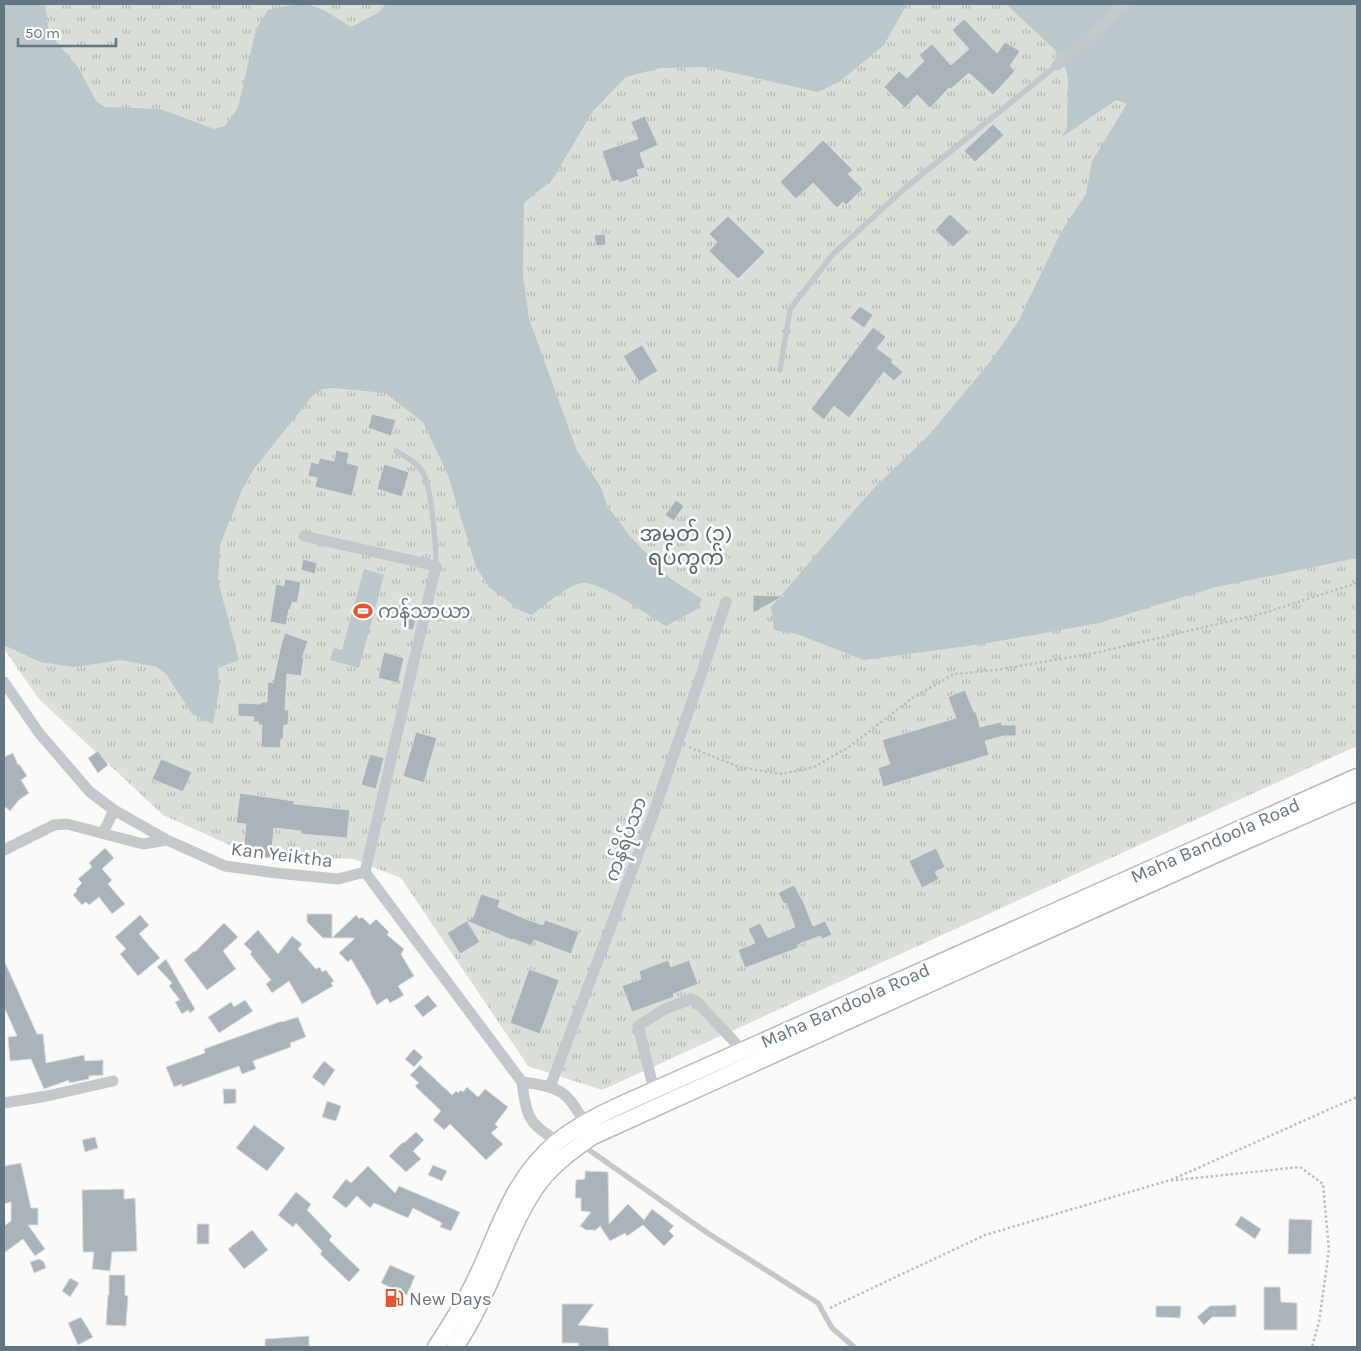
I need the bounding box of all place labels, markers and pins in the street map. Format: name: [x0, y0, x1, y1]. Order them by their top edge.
place label: ကန်သာယာ: [378, 597, 470, 627]
sports icon: ကန်သာယာ: [352, 600, 374, 622]
fuel station icon: New Days: [383, 1287, 405, 1309]
place label: New Days: [409, 1288, 492, 1310]

